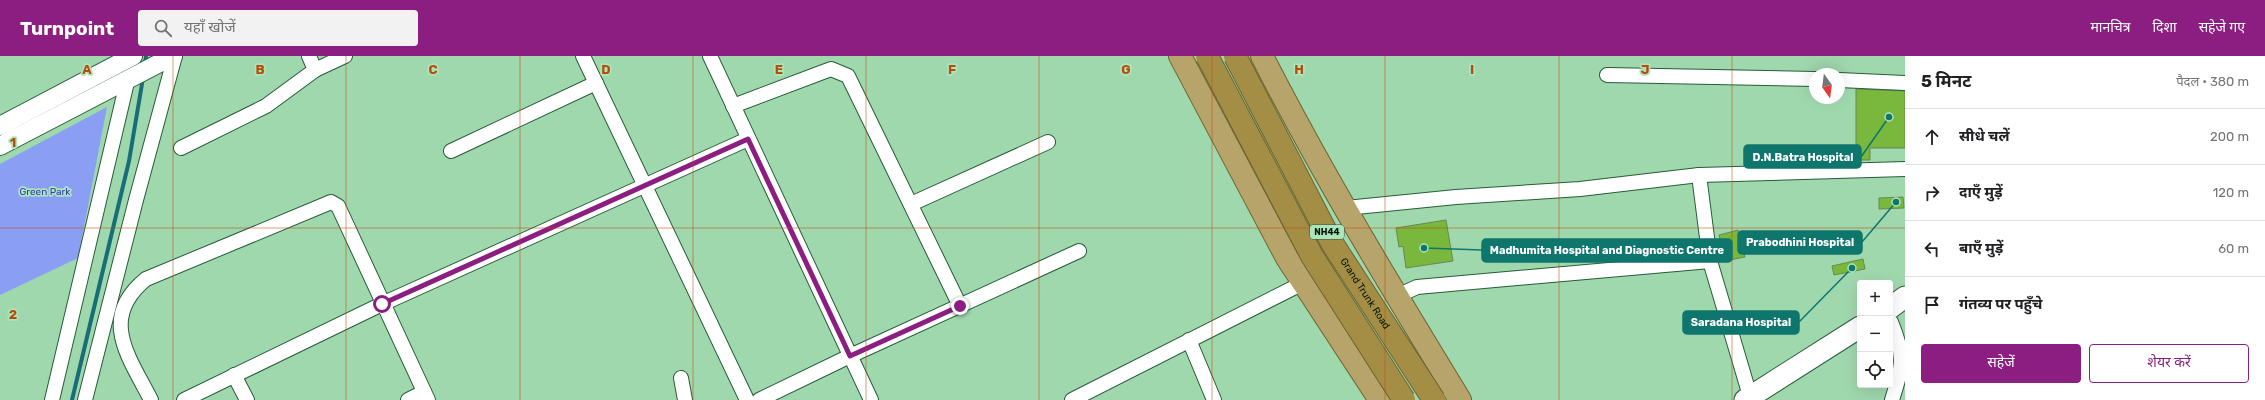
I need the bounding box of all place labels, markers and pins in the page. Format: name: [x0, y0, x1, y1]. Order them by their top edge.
callout: D.N.Batra Hospital: [1744, 145, 1861, 168]
callout: Prabodhini Hospital: [1738, 231, 1862, 254]
callout: Madhumita Hospital and Diagnostic Centre: [1482, 239, 1732, 262]
callout: Saradana Hospital: [1683, 311, 1799, 334]

